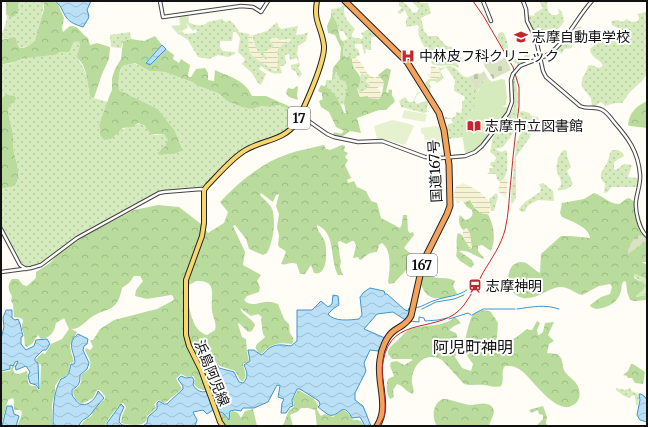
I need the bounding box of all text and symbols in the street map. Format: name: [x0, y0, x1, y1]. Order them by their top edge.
place label: 志摩自動車学校: [532, 28, 630, 46]
school or university icon: 志摩自動車学校: [513, 29, 529, 45]
place label: 中林皮フ科クリニック: [419, 47, 559, 65]
hospital icon: 中林皮フ科クリニック: [400, 48, 416, 64]
road number: 17: [288, 107, 310, 129]
place label: 志摩市立図書館: [485, 117, 583, 135]
library icon: 志摩市立図書館: [466, 118, 482, 134]
street label: 国道167号: [424, 139, 446, 203]
road number: 167: [407, 254, 437, 276]
place label: 志摩神明: [486, 277, 542, 295]
station icon: 志摩神明: [467, 278, 483, 294]
street label: 浜島阿児線: [191, 337, 233, 409]
district label: 阿児町神明: [433, 337, 513, 357]

